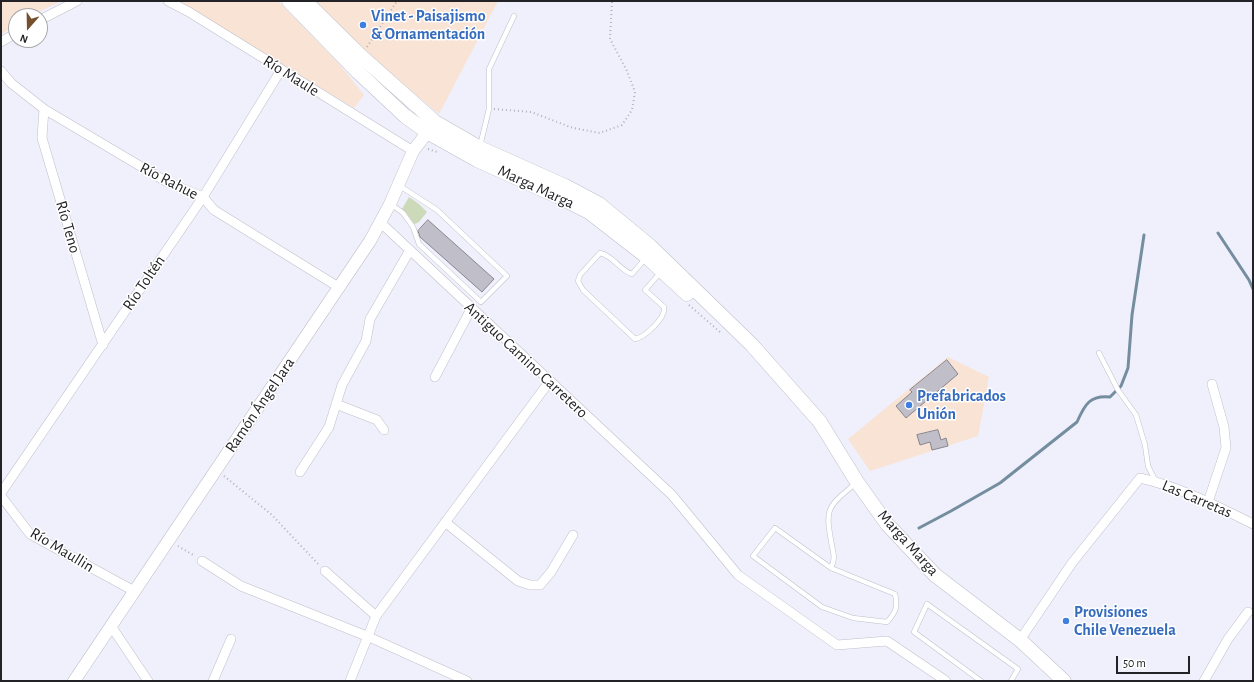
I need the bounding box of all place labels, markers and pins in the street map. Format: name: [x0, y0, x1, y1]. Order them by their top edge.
place label: Vinet - Paisajismo & Ornamentación: [371, 6, 486, 44]
marker: Vinet - Paisajismo & Ornamentación: [358, 20, 368, 30]
place label: Prefabricados Unión: [917, 386, 1006, 424]
marker: Prefabricados Unión: [904, 400, 914, 410]
place label: Provisiones Chile Venezuela: [1074, 602, 1176, 640]
marker: Provisiones Chile Venezuela: [1061, 616, 1071, 626]

